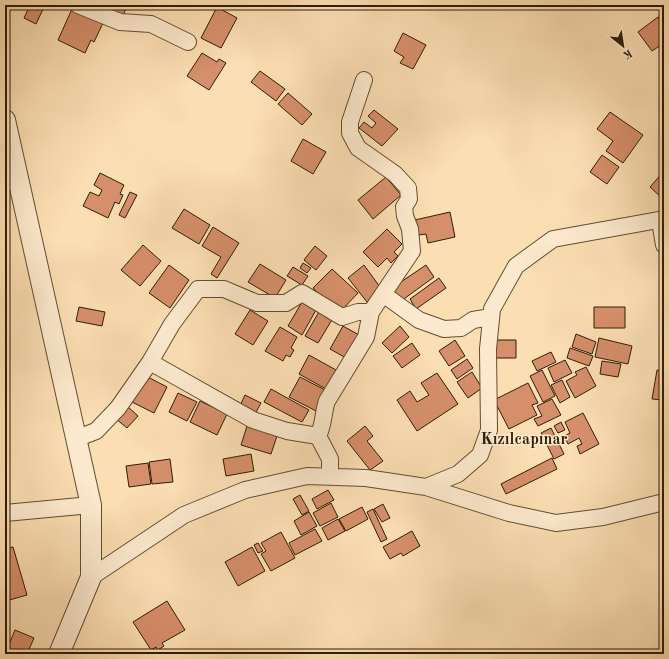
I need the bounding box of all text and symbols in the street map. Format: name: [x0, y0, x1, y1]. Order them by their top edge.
north arrow: [603, 26, 643, 66]
text: K: [620, 46, 634, 61]
district label: Kızılcapınar: [480, 432, 568, 448]

